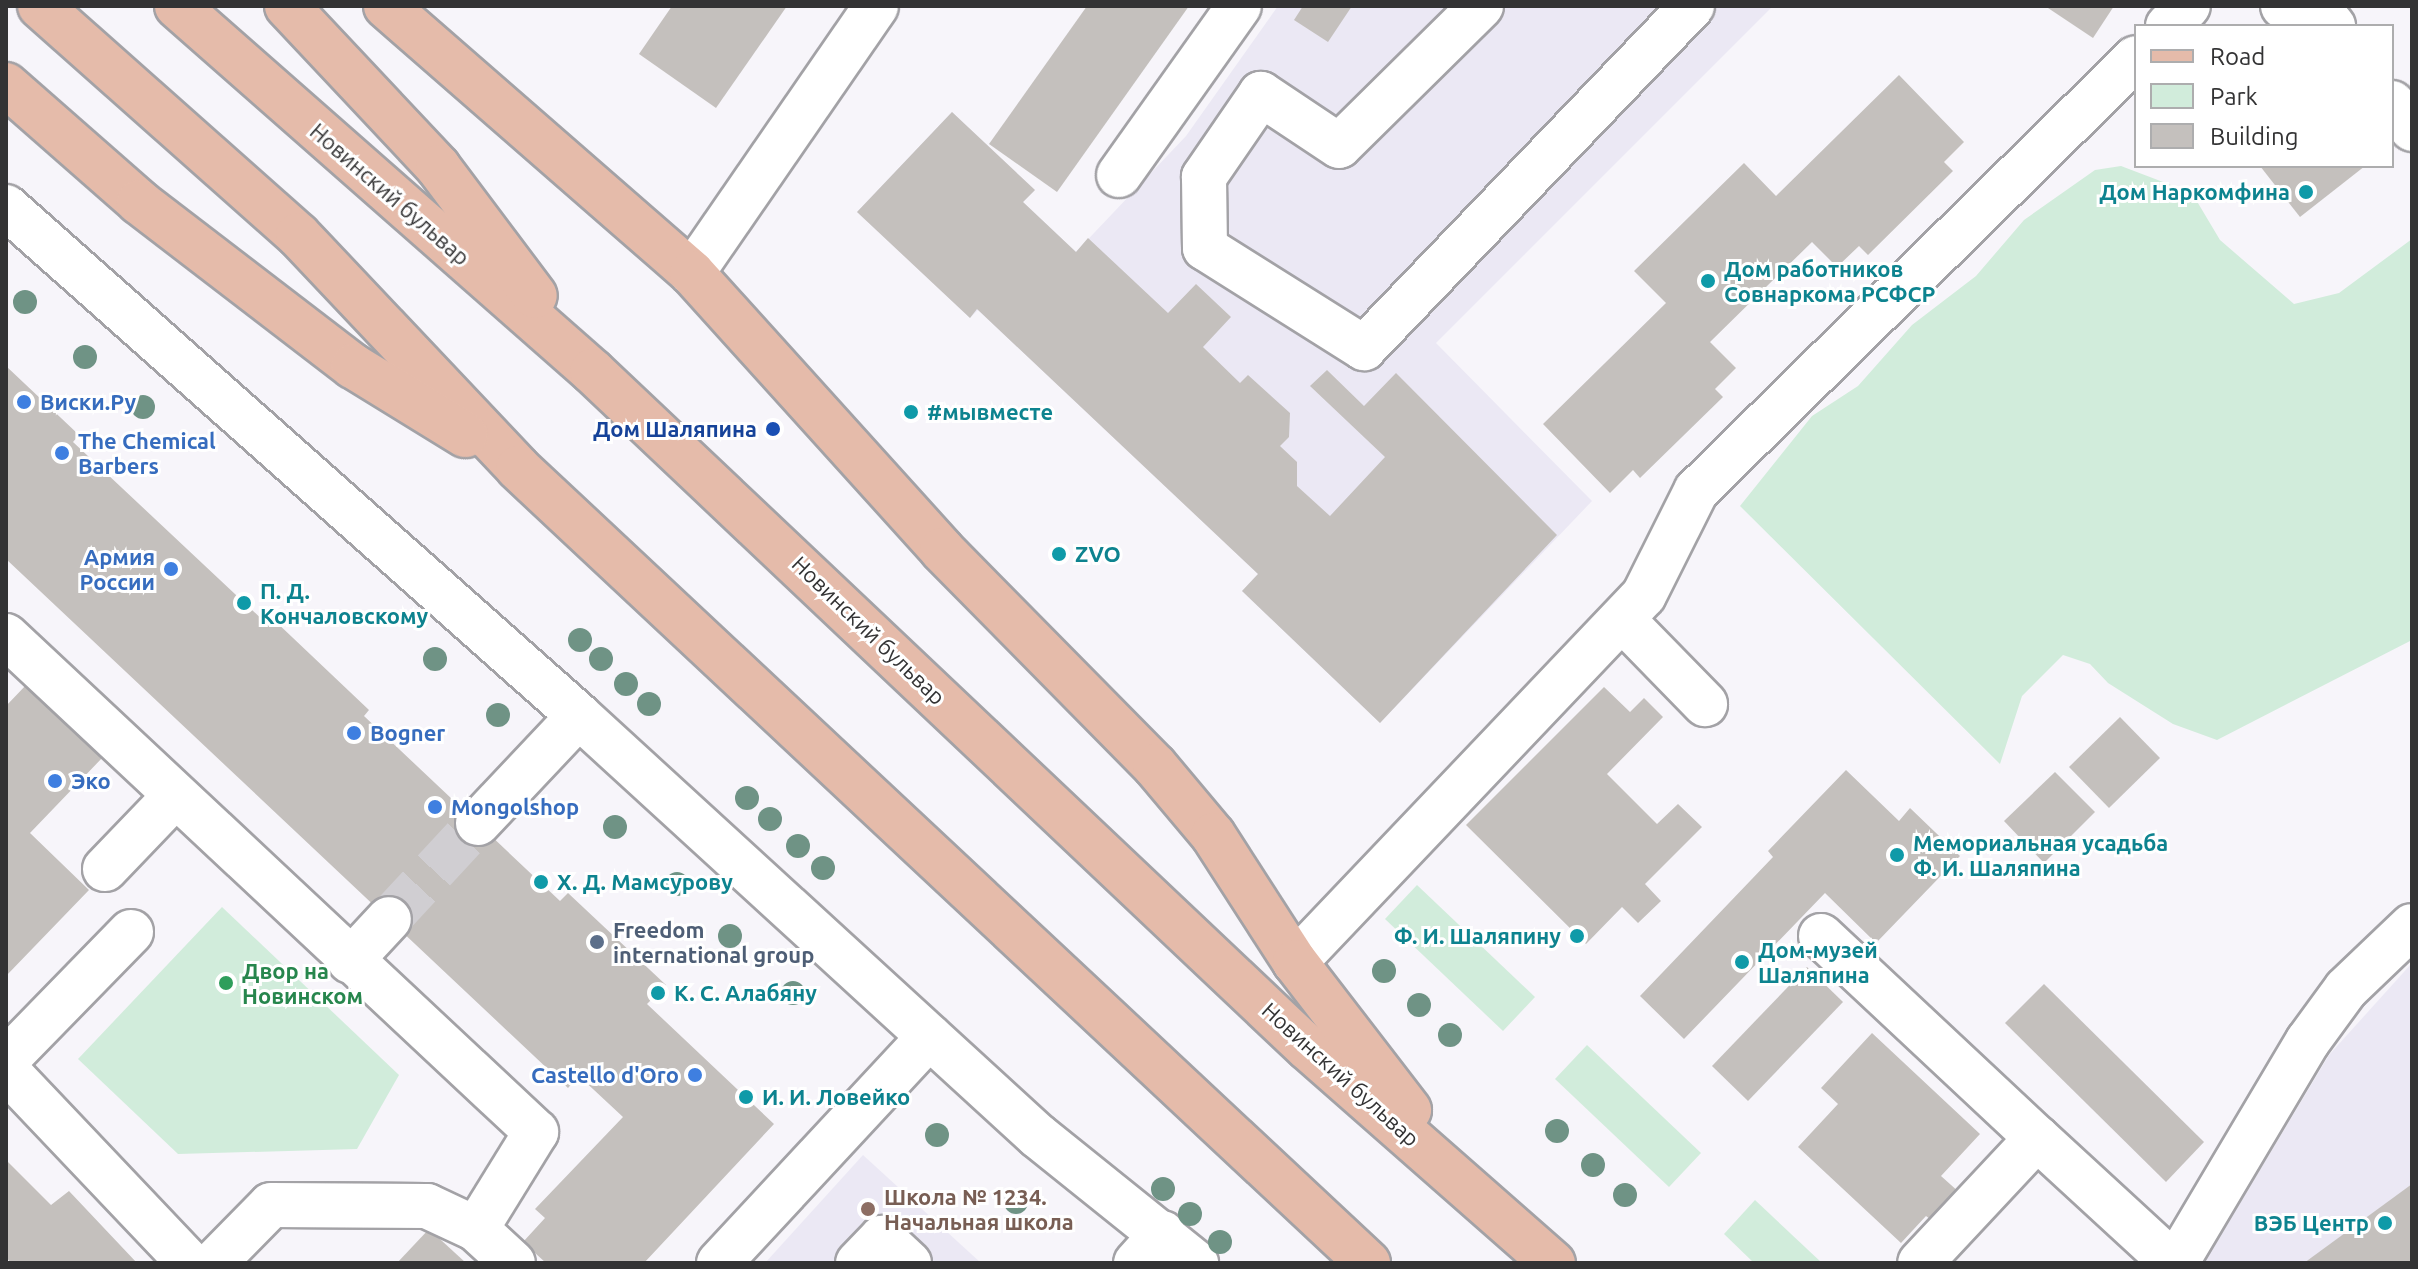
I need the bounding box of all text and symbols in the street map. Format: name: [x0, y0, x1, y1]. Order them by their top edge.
legend: [2134, 24, 2394, 168]
text: Road: [2210, 43, 2265, 70]
text: Park: [2210, 83, 2258, 110]
street label: Новинский бульвар: [305, 118, 475, 270]
text: Building: [2210, 123, 2298, 150]
place label: Дом Наркомфина: [2099, 179, 2290, 205]
marker: Дом Наркомфина: [2297, 183, 2315, 201]
place label: Дом работников Совнаркома РСФСР: [1724, 255, 1936, 306]
marker: Дом работников Совнаркома РСФСР: [1699, 272, 1717, 290]
place label: Виски.Ру: [40, 389, 136, 415]
marker: Виски.Ру: [15, 393, 33, 411]
place label: #мывместе: [927, 399, 1053, 425]
marker: #мывместе: [902, 403, 920, 421]
place label: Дом Шаляпина: [593, 416, 757, 442]
marker: Дом Шаляпина: [764, 420, 782, 438]
place label: The Chemical Barbers: [78, 427, 216, 478]
marker: The Chemical Barbers: [53, 444, 71, 462]
place label: ZVO: [1075, 541, 1121, 567]
place label: Армия России: [80, 543, 155, 594]
marker: ZVO: [1050, 545, 1068, 563]
street label: Новинский бульвар: [787, 550, 951, 710]
marker: Армия России: [162, 560, 180, 578]
place label: П. Д. Кончаловскому: [260, 577, 428, 628]
marker: П. Д. Кончаловскому: [235, 594, 253, 612]
place label: Bogner: [370, 720, 445, 746]
marker: Bogner: [345, 724, 363, 742]
place label: Эко: [71, 768, 111, 794]
marker: Эко: [46, 772, 64, 790]
place label: Mongolshop: [451, 794, 579, 820]
marker: Mongolshop: [426, 798, 444, 816]
place label: Мемориальная усадьба Ф. И. Шаляпина: [1913, 829, 2168, 880]
marker: Мемориальная усадьба Ф. И. Шаляпина: [1888, 846, 1906, 864]
place label: Х. Д. Мамсурову: [557, 869, 733, 895]
marker: Х. Д. Мамсурову: [532, 873, 550, 891]
place label: Freedom international group: [613, 916, 814, 968]
place label: Ф. И. Шаляпину: [1394, 923, 1561, 949]
marker: Ф. И. Шаляпину: [1568, 927, 1586, 945]
marker: Freedom international group: [588, 933, 606, 951]
place label: Дом-музей Шаляпина: [1758, 936, 1878, 988]
marker: Дом-музей Шаляпина: [1733, 953, 1751, 971]
place label: Двор на Новинском: [242, 957, 363, 1008]
marker: Двор на Новинском: [217, 974, 235, 992]
place label: К. С. Алабяну: [674, 980, 817, 1006]
marker: К. С. Алабяну: [649, 984, 667, 1002]
street label: Новинский бульвар: [1257, 996, 1425, 1152]
place label: Castello d'Oro: [531, 1062, 679, 1088]
marker: Castello d'Oro: [686, 1066, 704, 1084]
place label: И. И. Ловейко: [762, 1084, 910, 1110]
marker: И. И. Ловейко: [737, 1088, 755, 1106]
place label: Школа № 1234. Начальная школа: [884, 1183, 1074, 1234]
marker: Школа № 1234. Начальная школа: [859, 1200, 877, 1218]
place label: ВЭБ Центр: [2254, 1210, 2369, 1236]
marker: ВЭБ Центр: [2376, 1214, 2394, 1232]

